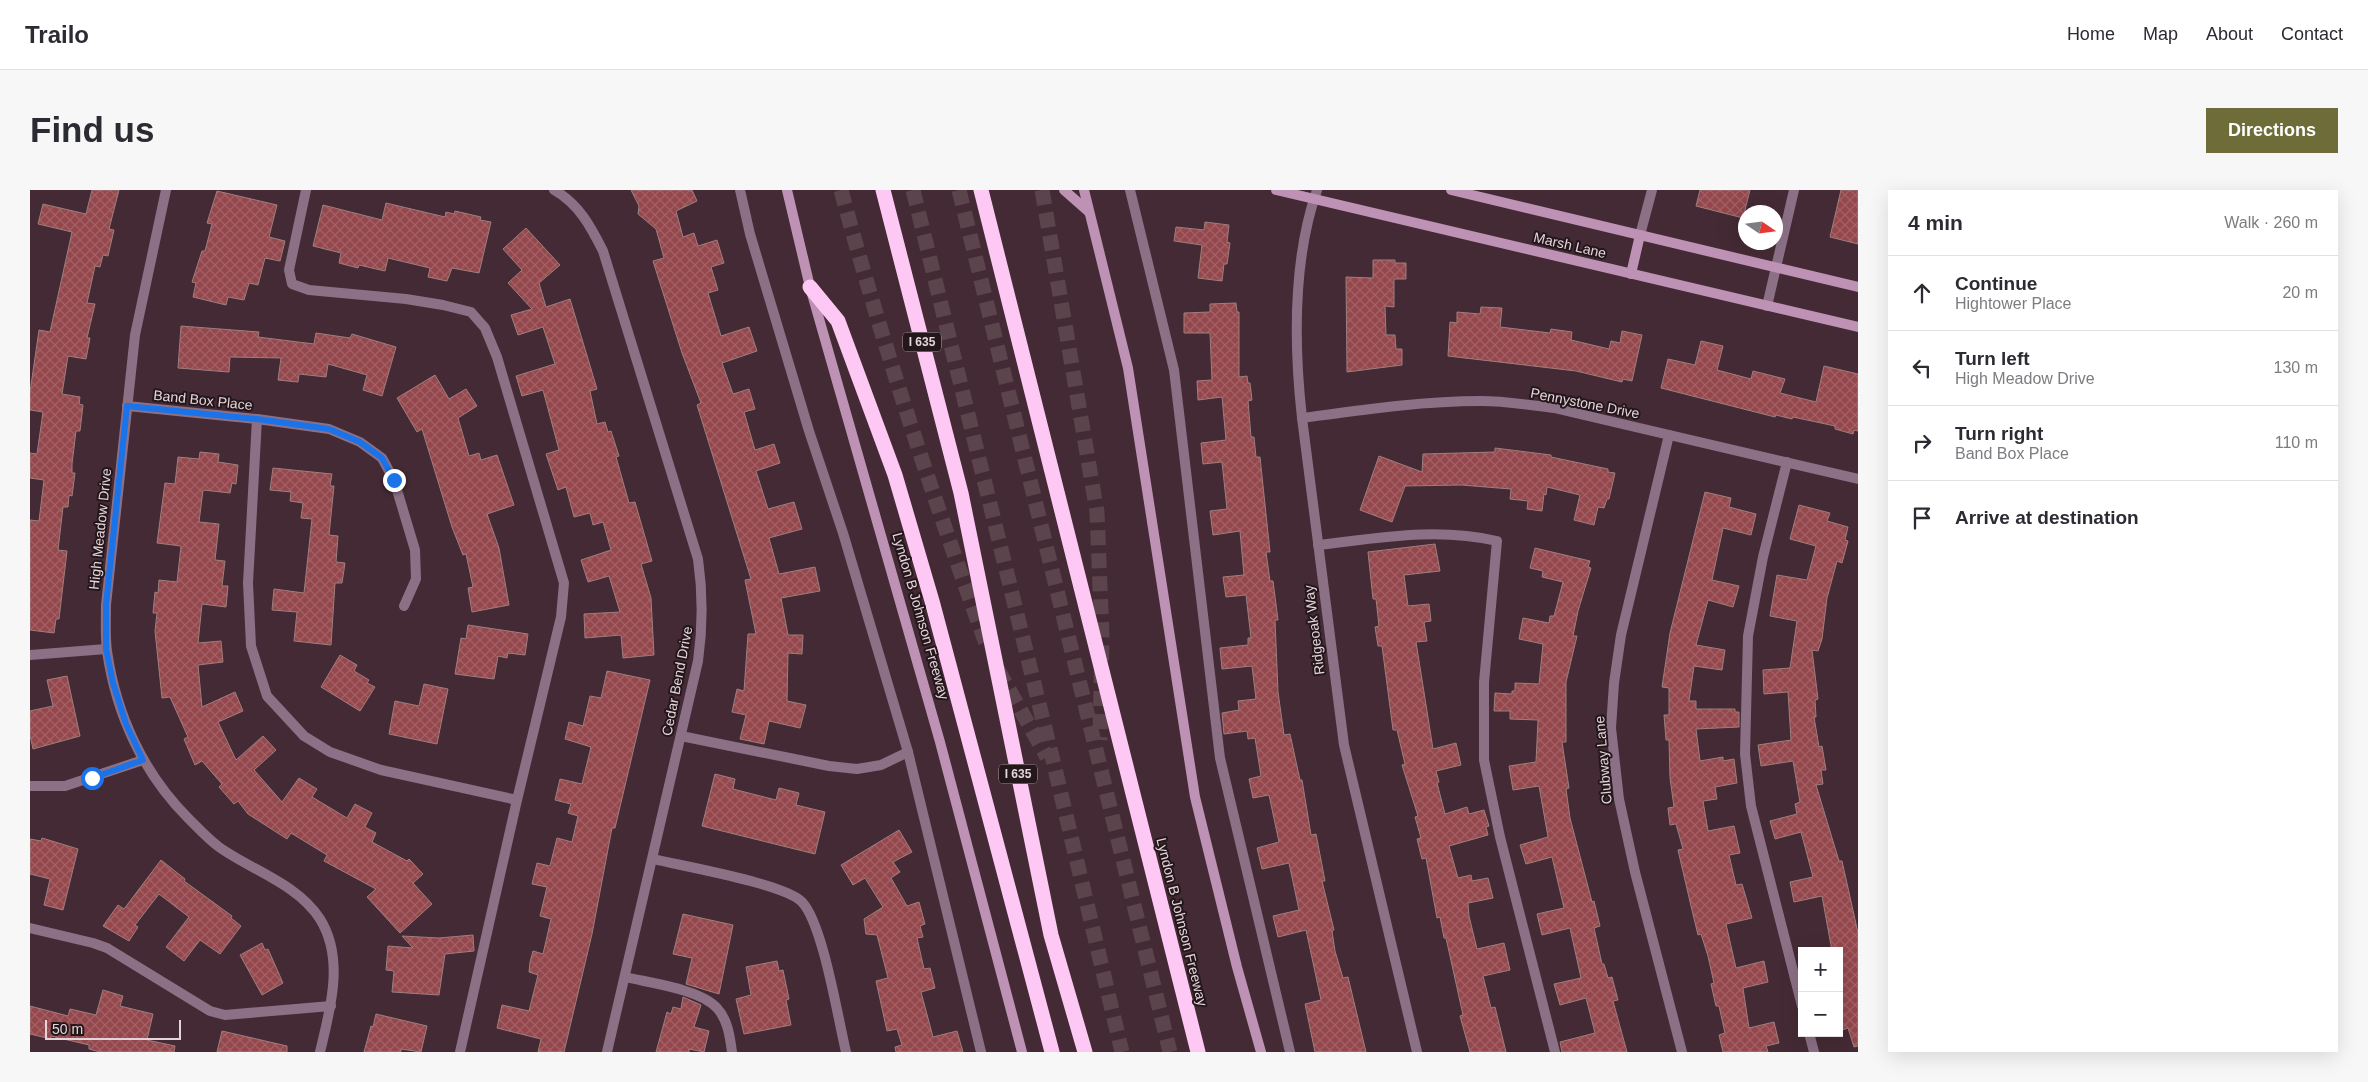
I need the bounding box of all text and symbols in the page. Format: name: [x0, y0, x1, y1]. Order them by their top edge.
text: Trailo: [25, 21, 89, 48]
text: Home: [2067, 24, 2115, 44]
text: Map: [2143, 24, 2178, 44]
text: About: [2206, 24, 2253, 44]
text: Contact: [2281, 24, 2343, 44]
button: Directions: [2206, 108, 2338, 153]
text: Find us: [30, 110, 154, 149]
north arrow: [1738, 205, 1783, 250]
text: 4 min: [1908, 211, 1963, 234]
text: Walk · 260 m: [2224, 214, 2318, 231]
street label: Marsh Lane: [1532, 229, 1608, 261]
text: Continue: [1955, 273, 2037, 294]
icon: ahead: [1908, 279, 1936, 307]
text: 20 m: [2282, 284, 2318, 301]
text: Hightower Place: [1955, 295, 2072, 312]
road number: I 635: [903, 332, 941, 352]
text: Turn left: [1955, 348, 2030, 369]
icon: left: [1908, 354, 1936, 382]
text: 130 m: [2274, 359, 2318, 376]
text: High Meadow Drive: [1955, 370, 2095, 387]
street label: Pennystone Drive: [1529, 385, 1641, 421]
street label: Band Box Place: [153, 387, 254, 413]
text: Turn right: [1955, 423, 2043, 444]
icon: right: [1908, 429, 1936, 457]
text: 110 m: [2275, 434, 2318, 451]
text: Band Box Place: [1955, 445, 2069, 462]
street label: High Meadow Drive: [86, 467, 114, 591]
route end: [383, 469, 406, 492]
icon: arrive: [1908, 504, 1936, 532]
text: Arrive at destination: [1955, 507, 2139, 528]
street label: Lyndon B Johnson Freeway: [889, 531, 953, 701]
street label: Ridgeoak Way: [1301, 584, 1327, 676]
street label: Cedar Bend Drive: [659, 625, 696, 737]
street label: Clubway Lane: [1591, 715, 1615, 805]
road number: I 635: [999, 764, 1037, 784]
route start: [81, 767, 104, 790]
street label: Lyndon B Johnson Freeway: [1153, 836, 1211, 1008]
map controls: [1798, 947, 1843, 1037]
button: +: [1798, 947, 1843, 992]
button: −: [1798, 992, 1843, 1037]
scale bar: [45, 1017, 181, 1040]
text: 50 m: [52, 1021, 83, 1037]

